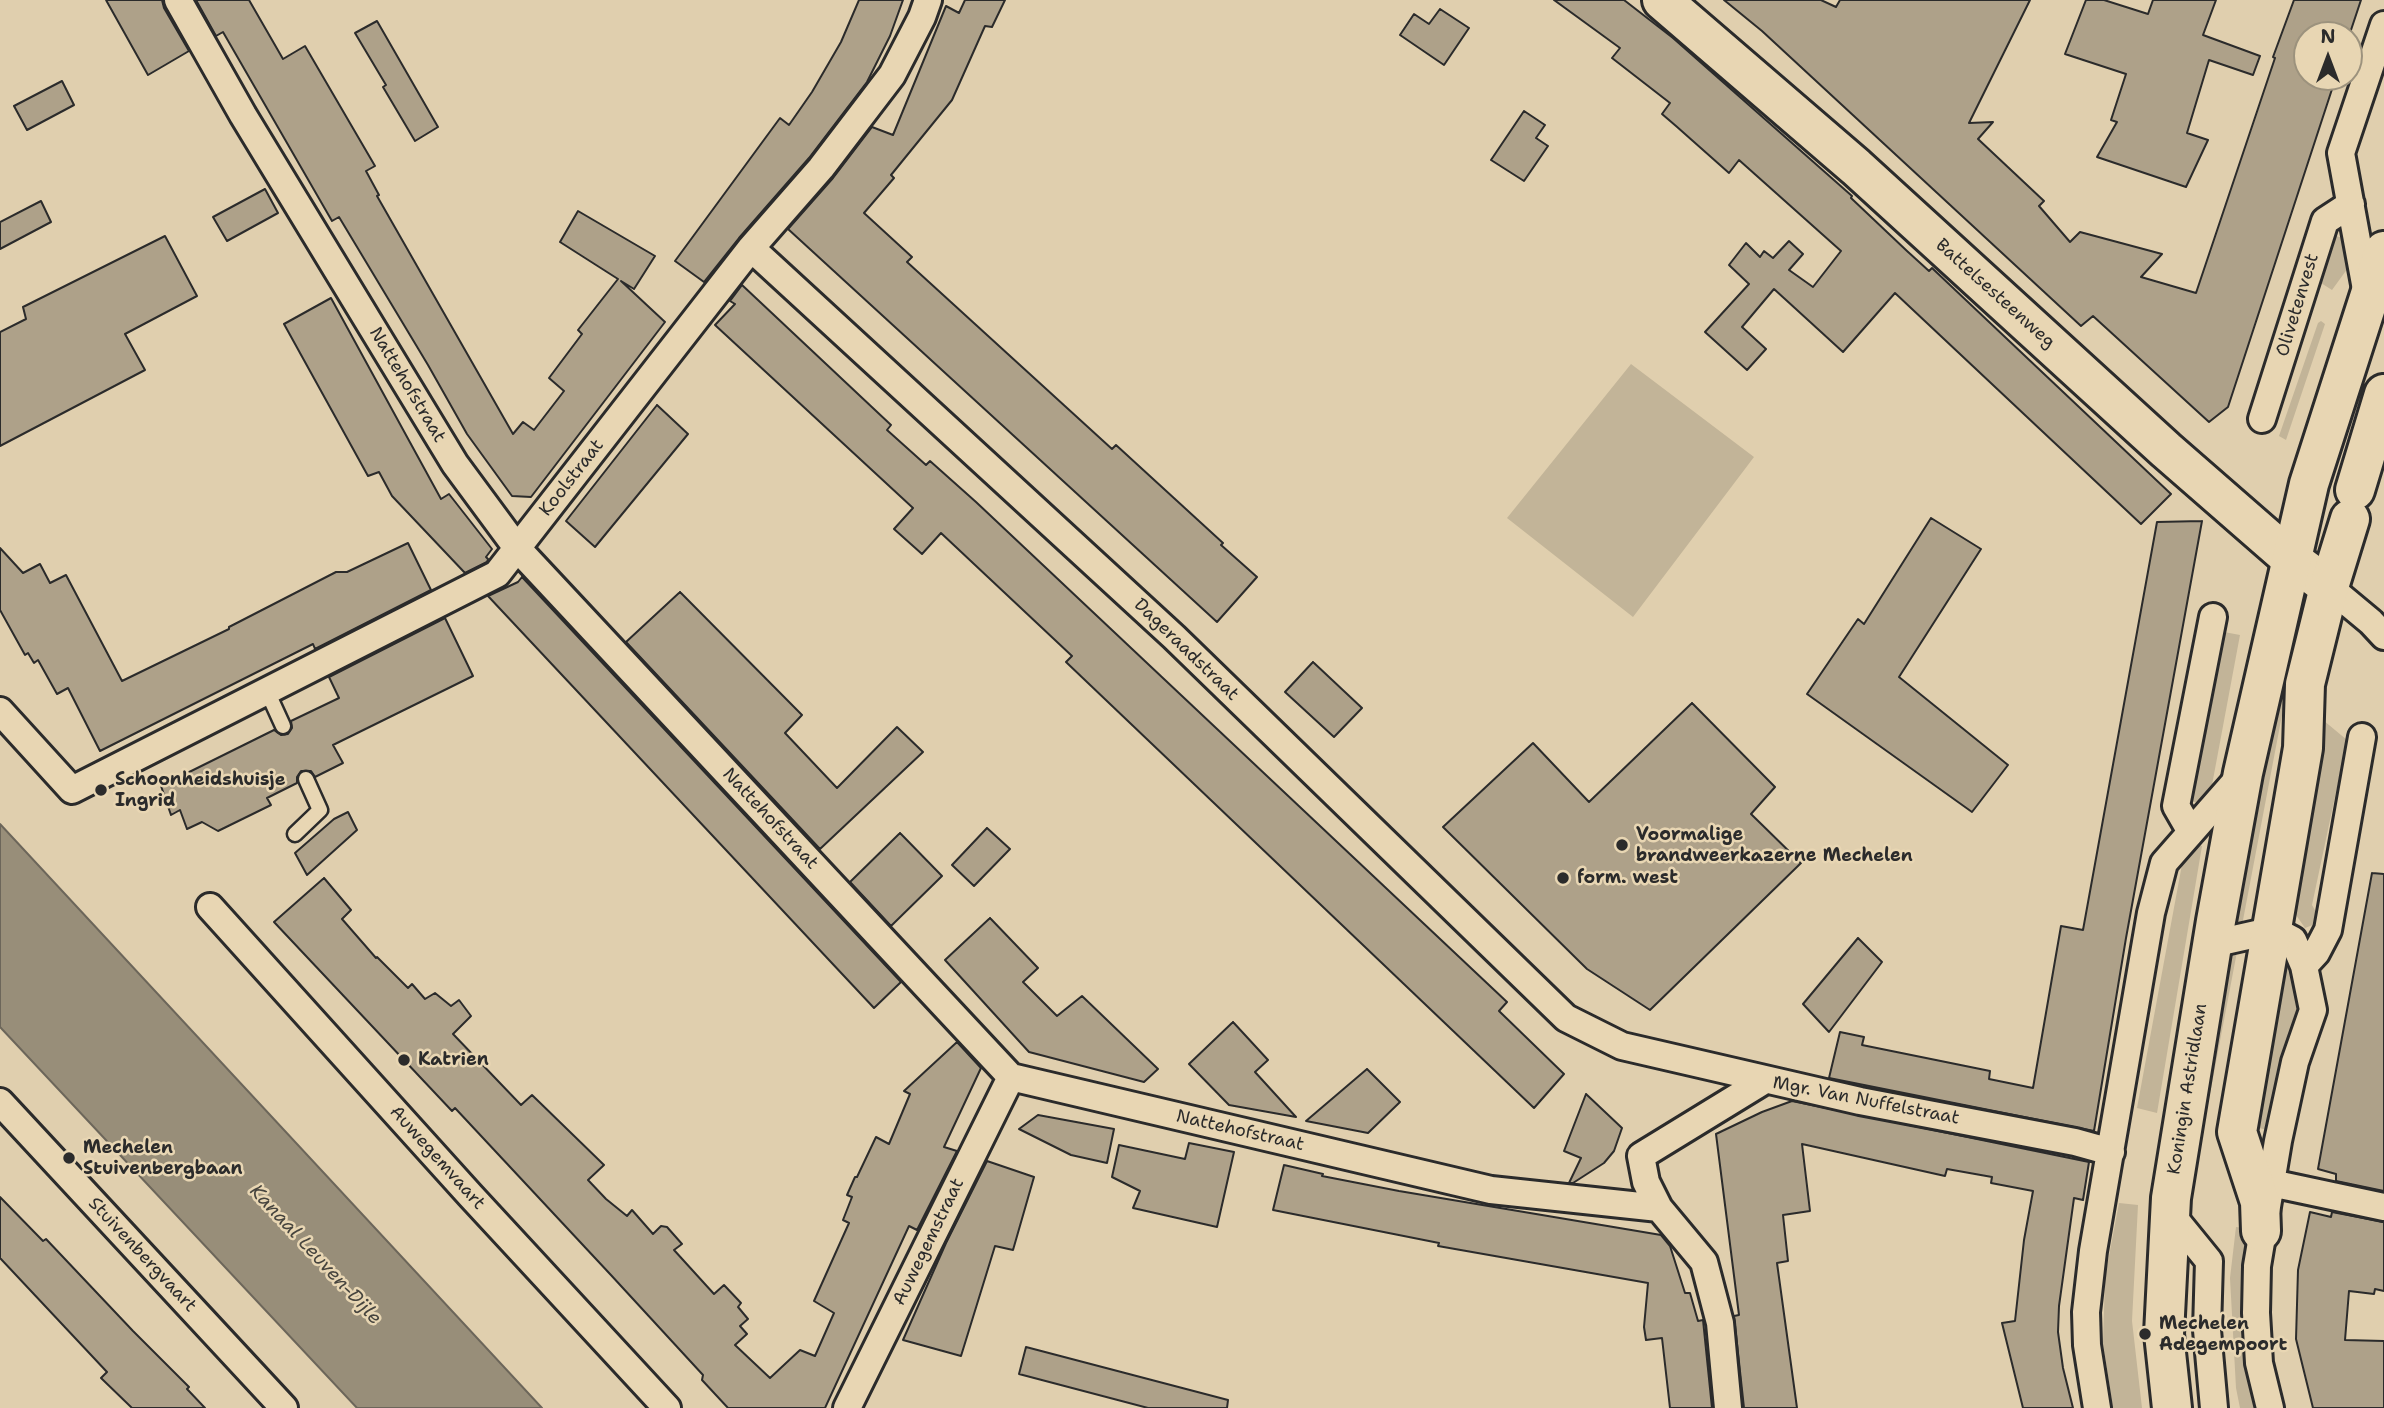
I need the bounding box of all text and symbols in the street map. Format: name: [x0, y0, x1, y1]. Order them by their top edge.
north arrow: [2293, 21, 2363, 91]
text: N: [2320, 24, 2336, 49]
street label: Battelsesteenweg: [1931, 235, 2059, 353]
street label: Olivetenvest: [2272, 251, 2324, 359]
street label: Nattehofstraat: [364, 323, 450, 447]
street label: Koolstraat: [535, 435, 609, 521]
street label: Dageraadstraat: [1129, 594, 1243, 706]
street label: Nattehofstraat: [718, 764, 822, 874]
place label: Schoonheidshuisje Ingrid: [115, 769, 285, 812]
marker: Schoonheidshuisje Ingrid: [93, 782, 109, 798]
place label: Voormalige brandweerkazerne Mechelen: [1636, 824, 1913, 866]
marker: Voormalige brandweerkazerne Mechelen: [1614, 837, 1630, 853]
place label: form. west: [1577, 867, 1678, 889]
marker: form. west: [1555, 870, 1571, 886]
street label: Koningin Astridlaan: [2164, 1002, 2212, 1176]
place label: Katrien: [418, 1049, 489, 1071]
marker: Katrien: [396, 1052, 412, 1068]
street label: Mgr. Van Nuffelstraat: [1771, 1072, 1961, 1130]
street label: Auwegemvaart: [385, 1102, 489, 1214]
street label: Nattehofstraat: [1174, 1106, 1306, 1156]
place label: Mechelen Stuivenbergbaan: [83, 1137, 243, 1180]
marker: Mechelen Stuivenbergbaan: [61, 1150, 77, 1166]
street label: Auwegemstraat: [889, 1175, 969, 1309]
water label: Kanaal Leuven-Dijle: [244, 1180, 386, 1330]
street label: Stuivenbergvaart: [83, 1193, 201, 1317]
place label: Mechelen Adegempoort: [2159, 1313, 2287, 1356]
marker: Mechelen Adegempoort: [2137, 1326, 2153, 1342]

